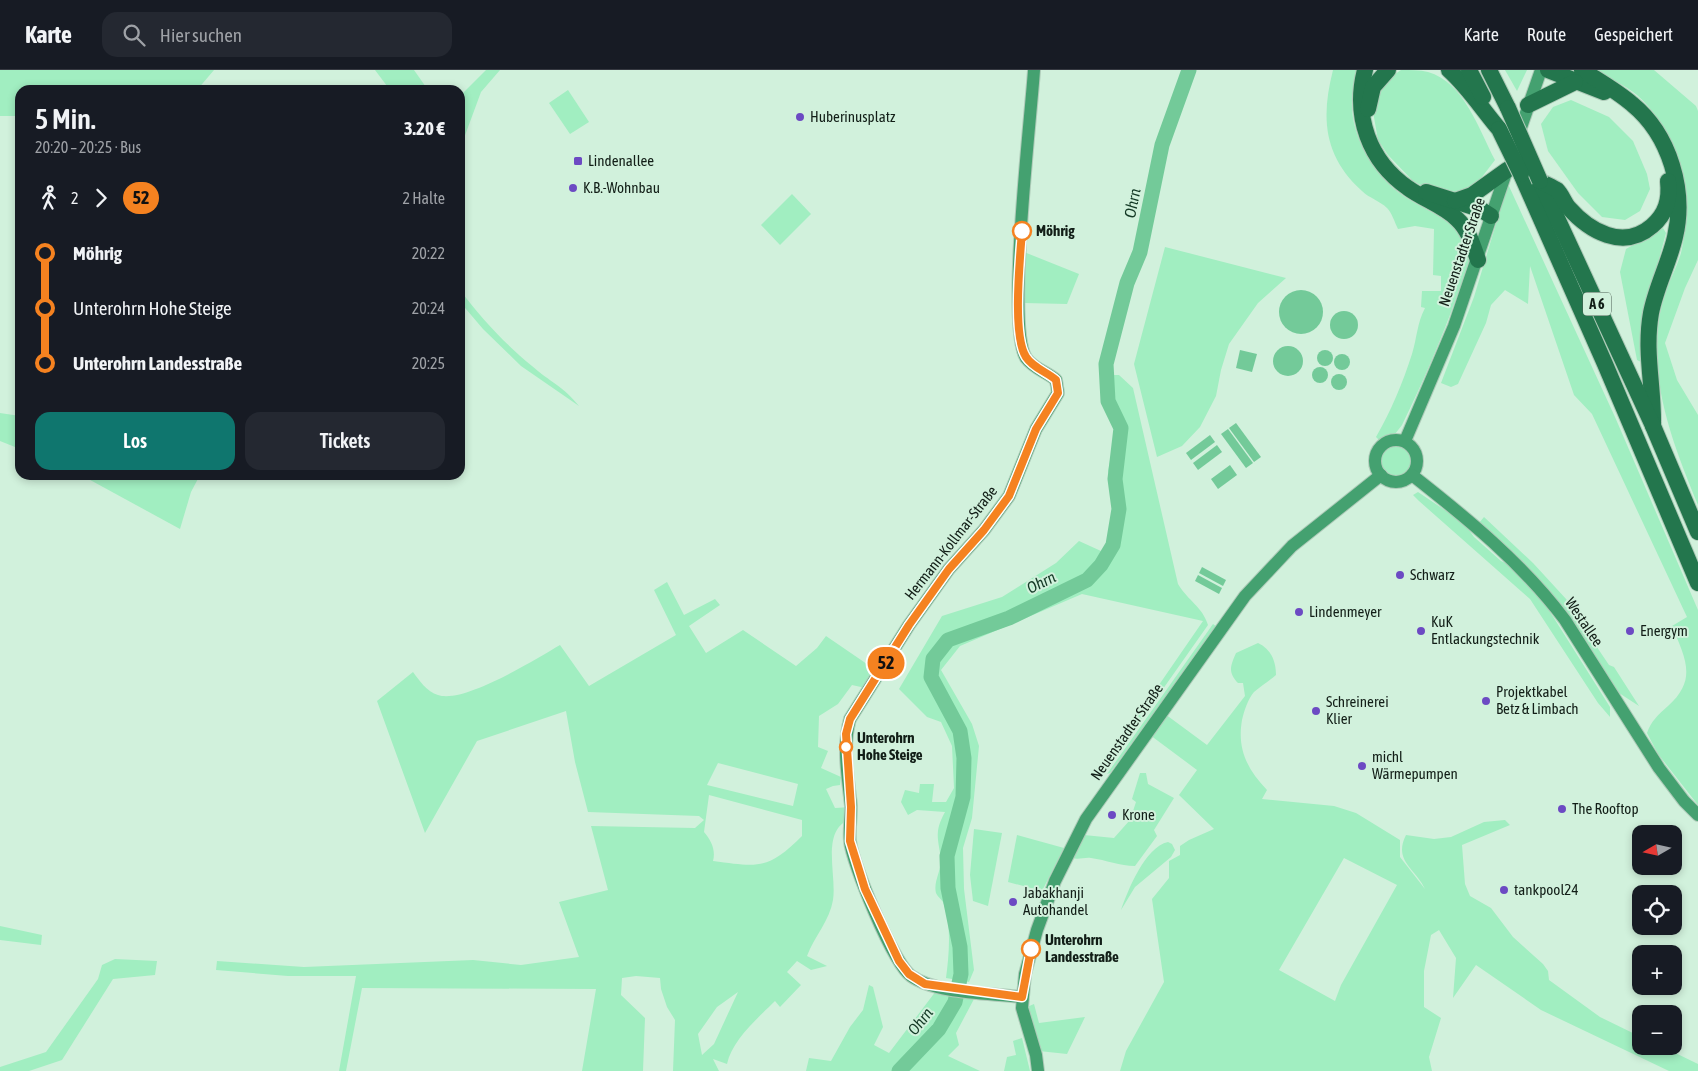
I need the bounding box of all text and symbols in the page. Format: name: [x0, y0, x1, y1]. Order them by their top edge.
search box: [102, 12, 452, 57]
text: Karte: [25, 21, 72, 48]
icon: search: [120, 21, 148, 49]
text: Hier suchen: [160, 24, 242, 46]
text: Karte: [1464, 24, 1499, 45]
text: Route: [1527, 24, 1566, 45]
text: Gespeichert: [1594, 24, 1673, 45]
text: 5 Min.: [35, 103, 96, 135]
place label: Huberinusplatz: [810, 108, 896, 125]
marker: Huberinusplatz: [794, 111, 806, 123]
text: 3.20 €: [404, 117, 445, 139]
text: 20:20 – 20:25 · Bus: [35, 138, 141, 156]
place label: Lindenallee: [588, 152, 654, 169]
marker: Lindenallee: [572, 155, 584, 167]
place label: K.B.-Wohnbau: [583, 179, 660, 196]
marker: K.B.-Wohnbau: [567, 182, 579, 194]
icon: walk: [35, 184, 63, 212]
icon: forward: [87, 184, 115, 212]
text: 52: [133, 187, 149, 208]
water label: Ohrn: [1120, 187, 1144, 219]
text: 2: [71, 189, 79, 207]
text: 2 Halte: [403, 189, 445, 207]
street label: Neuenstadter Straße: [1435, 195, 1488, 308]
marker: Möhrig: [1012, 221, 1032, 241]
place label: Möhrig: [1036, 222, 1075, 239]
text: Möhrig: [73, 242, 122, 264]
text: 20:22: [412, 244, 445, 262]
road number: A 6: [1583, 292, 1611, 315]
text: Unterohrn Hohe Steige: [73, 297, 232, 319]
text: 20:24: [412, 299, 445, 317]
text: Unterohrn Landesstraße: [73, 352, 242, 374]
text: 20:25: [412, 354, 445, 372]
button: Los: [35, 412, 235, 470]
button: Tickets: [245, 412, 445, 470]
street label: Hermann-Kollmar-Straße: [901, 482, 1000, 603]
place label: Schwarz: [1410, 566, 1455, 583]
water label: Ohrn: [1024, 567, 1058, 597]
marker: Schwarz: [1394, 569, 1406, 581]
street label: Westallee: [1562, 594, 1607, 649]
place label: Lindenmeyer: [1309, 603, 1382, 620]
marker: Lindenmeyer: [1293, 606, 1305, 618]
place label: KuK Entlackungstechnik: [1431, 613, 1540, 647]
place label: Energym: [1640, 622, 1688, 639]
marker: KuK Entlackungstechnik: [1415, 625, 1427, 637]
marker: Energym: [1624, 625, 1636, 637]
line badge: 52: [864, 647, 908, 679]
text: 52: [878, 652, 894, 673]
street label: Neuenstadter Straße: [1087, 680, 1166, 783]
place label: Projektkabel Betz & Limbach: [1496, 683, 1579, 717]
place label: Schreinerei Klier: [1326, 693, 1389, 727]
marker: Projektkabel Betz & Limbach: [1480, 695, 1492, 707]
marker: Schreinerei Klier: [1310, 705, 1322, 717]
place label: Unterohrn Hohe Steige: [857, 729, 923, 763]
marker: Unterohrn Hohe Steige: [839, 740, 853, 754]
place label: michl Wärmepumpen: [1372, 748, 1458, 782]
marker: michl Wärmepumpen: [1356, 760, 1368, 772]
place label: The Rooftop: [1572, 800, 1639, 817]
marker: The Rooftop: [1556, 803, 1568, 815]
place label: Krone: [1122, 806, 1155, 823]
marker: Krone: [1106, 809, 1118, 821]
north arrow: [1632, 825, 1682, 875]
map controls: [1632, 825, 1682, 1055]
place label: tankpool24: [1514, 881, 1578, 898]
place label: Jabakhanji Autohandel: [1023, 884, 1088, 918]
marker: tankpool24: [1498, 884, 1510, 896]
button: locate: [1632, 885, 1682, 935]
marker: Jabakhanji Autohandel: [1007, 896, 1019, 908]
place label: Unterohrn Landesstraße: [1045, 931, 1119, 965]
marker: Unterohrn Landesstraße: [1021, 939, 1041, 959]
button: +: [1632, 945, 1682, 995]
water label: Ohrn: [904, 1004, 936, 1038]
button: −: [1632, 1005, 1682, 1055]

